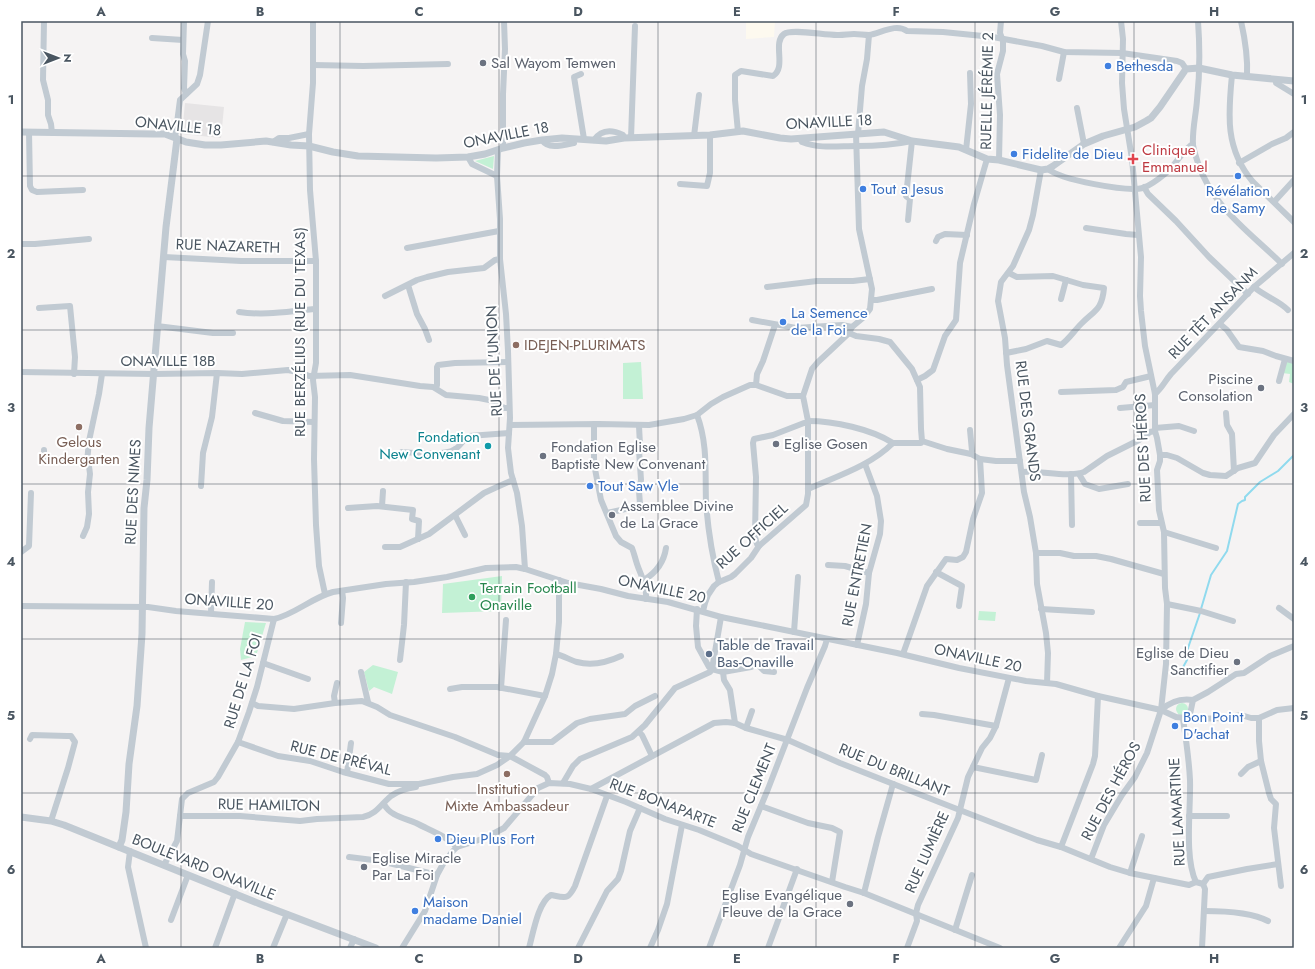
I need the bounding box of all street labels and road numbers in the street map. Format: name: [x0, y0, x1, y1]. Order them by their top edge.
street label: RUELLE JÉRÉMIE 2: [975, 32, 999, 150]
street label: ONAVILLE 18: [785, 109, 873, 135]
street label: ONAVILLE 18: [134, 111, 222, 141]
street label: ONAVILLE 18: [461, 116, 551, 154]
street label: RUE BERZÉLIUS (RUE DU TEXAS): [289, 227, 311, 437]
street label: RUE NAZARETH: [175, 233, 281, 259]
street label: RUE TÈT ANSANM: [1163, 262, 1263, 364]
street label: RUE DE L'UNION: [480, 305, 508, 417]
street label: ONAVILLE 18B: [120, 350, 216, 372]
street label: RUE DES GRANDS: [1010, 359, 1046, 483]
street label: RUE DES HÉROS: [1129, 393, 1157, 503]
street label: RUE DES NIMES: [119, 439, 147, 545]
street label: RUE OFFICIEL: [711, 498, 793, 574]
street label: RUE ENTRETIEN: [836, 522, 878, 628]
street label: ONAVILLE 20: [616, 569, 708, 609]
street label: ONAVILLE 20: [184, 588, 274, 616]
street label: RUE DE LA FOI: [218, 631, 268, 731]
street label: ONAVILLE 20: [932, 638, 1024, 678]
street label: RUE DE PRÉVAL: [288, 735, 394, 781]
street label: RUE DU BRILLANT: [835, 738, 953, 802]
street label: RUE DES HÉROS: [1076, 738, 1146, 844]
street label: RUE CLEMENT: [726, 740, 782, 836]
street label: RUE LAMARTINE: [1163, 757, 1191, 867]
street label: RUE BONAPARTE: [606, 772, 720, 834]
street label: RUE HAMILTON: [218, 793, 320, 817]
street label: RUE LUMIÈRE: [899, 808, 955, 896]
street label: BOULEVARD ONAVILLE: [129, 828, 279, 906]

